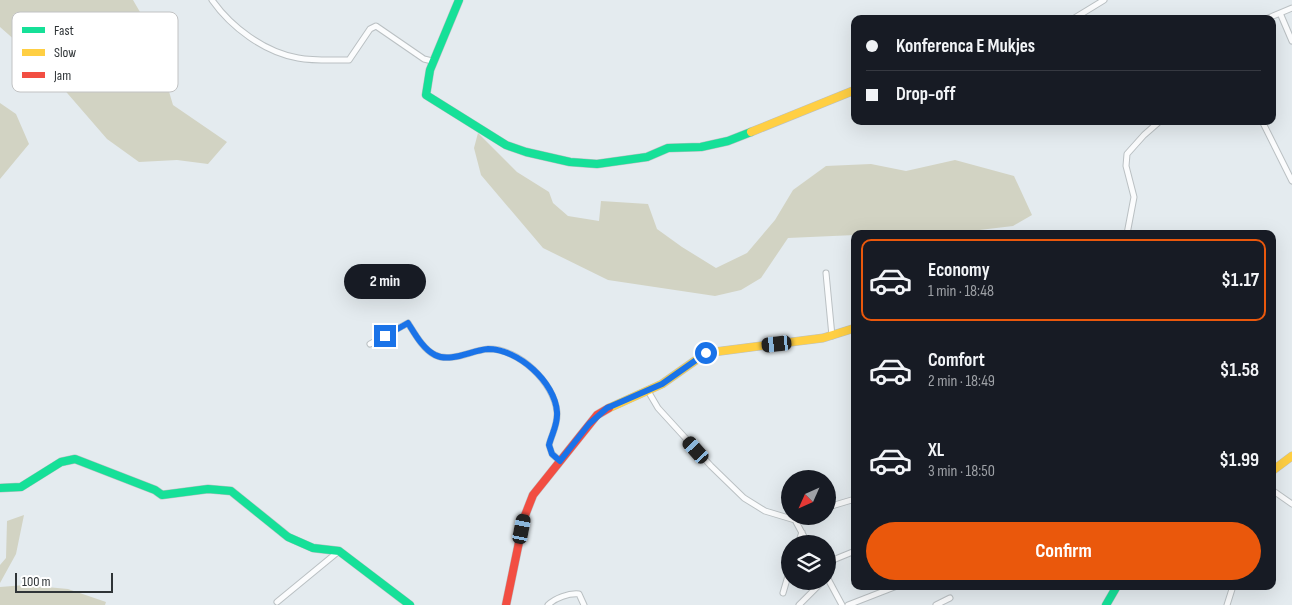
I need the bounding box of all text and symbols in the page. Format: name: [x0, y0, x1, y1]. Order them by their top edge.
legend: [12, 12, 178, 92]
text: Fast: [54, 22, 74, 39]
text: Konferenca E Mukjes: [896, 35, 1035, 58]
text: Slow: [54, 44, 76, 61]
text: Jam: [53, 67, 71, 84]
text: Drop-off: [896, 83, 956, 106]
icon: car: [868, 258, 913, 303]
text: Economy: [928, 259, 990, 282]
callout: 2 min: [344, 264, 426, 298]
text: $1.17: [1221, 269, 1259, 292]
text: 2 min: [370, 272, 400, 291]
text: 1 min · 18:48: [928, 282, 994, 301]
route end: [374, 325, 396, 347]
car: [761, 335, 792, 353]
route start: [695, 342, 717, 364]
icon: car: [868, 348, 913, 393]
text: Comfort: [928, 349, 985, 372]
text: $1.58: [1220, 359, 1259, 382]
text: 2 min · 18:49: [928, 372, 995, 391]
car: [680, 434, 711, 466]
icon: car: [868, 438, 913, 483]
text: XL: [928, 439, 944, 462]
text: $1.99: [1219, 449, 1259, 472]
text: 3 min · 18:50: [928, 462, 995, 481]
north arrow: [781, 470, 836, 525]
map controls: [781, 470, 836, 590]
car: [511, 513, 532, 545]
button: Confirm: [866, 522, 1261, 580]
button: layers: [781, 535, 836, 590]
scale bar: [15, 570, 112, 593]
text: 100 m: [22, 573, 51, 590]

